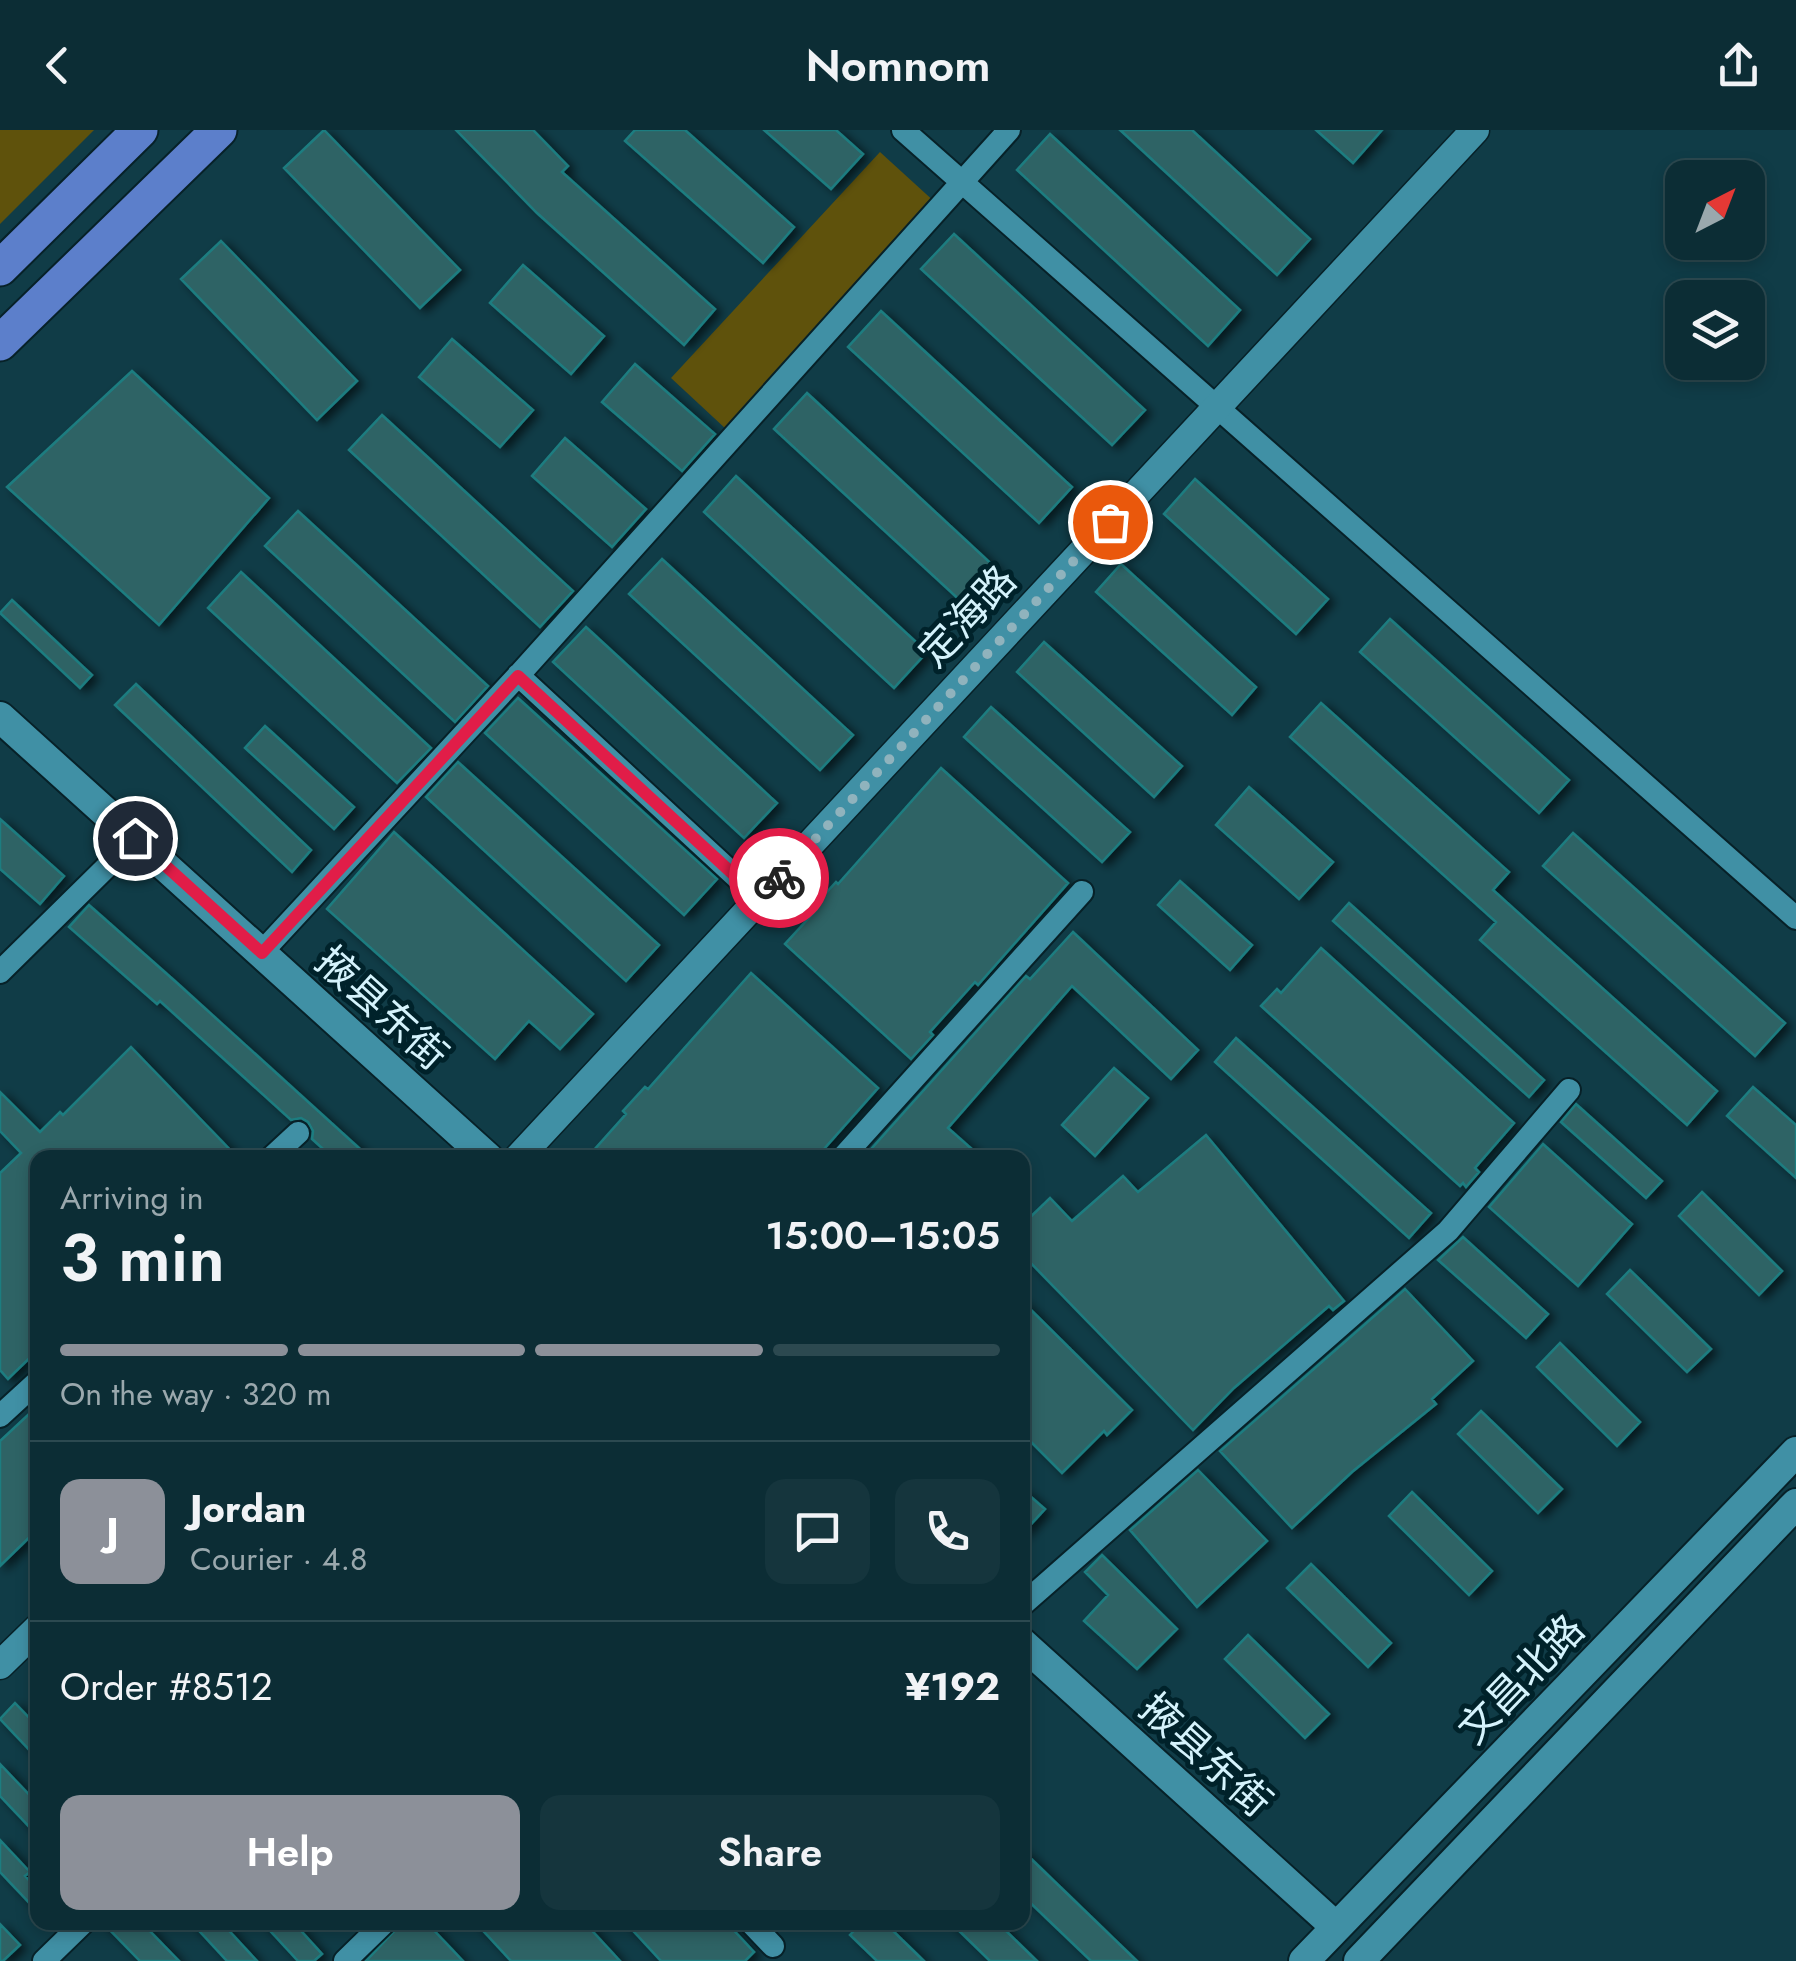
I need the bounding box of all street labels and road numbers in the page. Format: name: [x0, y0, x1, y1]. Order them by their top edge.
street label: 定海路: [905, 552, 1029, 680]
street label: 掖县东街: [303, 933, 461, 1083]
street label: 文昌北路: [1445, 1601, 1597, 1757]
street label: 掖县东街: [1127, 1680, 1285, 1830]

